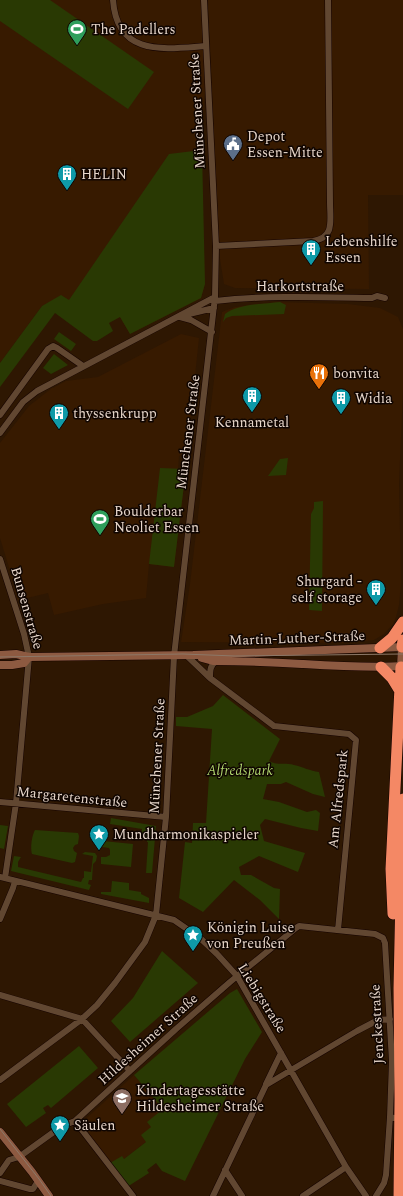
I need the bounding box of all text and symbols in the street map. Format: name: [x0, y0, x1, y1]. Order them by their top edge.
sports icon: The Padellers: [66, 18, 88, 46]
place label: The Padellers: [91, 19, 176, 40]
street label: Münchener Straße: [183, 53, 211, 169]
place label: Depot Essen-Mitte: [247, 126, 323, 163]
public building icon: Depot Essen-Mitte: [222, 133, 244, 161]
building icon: HELIN: [56, 163, 78, 191]
place label: HELIN: [81, 164, 127, 185]
place label: Lebenshilfe Essen: [325, 231, 398, 268]
building icon: Lebenshilfe Essen: [300, 238, 322, 266]
street label: Harkortstraße: [256, 276, 344, 297]
restaurant icon: bonvita: [308, 362, 330, 390]
place label: bonvita: [333, 363, 380, 384]
street label: Münchener Straße: [171, 373, 205, 491]
building icon: Kennametal: [241, 385, 263, 413]
building icon: Widia: [330, 387, 352, 415]
place label: Widia: [355, 388, 392, 409]
building icon: thyssenkrupp: [48, 402, 70, 430]
place label: thyssenkrupp: [73, 403, 157, 424]
place label: Kennametal: [215, 412, 289, 433]
place label: Boulderbar Neoliet Essen: [114, 501, 199, 538]
sports icon: Boulderbar Neoliet Essen: [89, 508, 111, 536]
street label: Bunsenstraße: [5, 564, 49, 652]
place label: Shurgard - self storage: [292, 571, 362, 608]
building icon: Shurgard - self storage: [365, 578, 387, 606]
street label: Martin-Luther-Straße: [229, 625, 366, 651]
street label: Münchener Straße: [143, 698, 171, 814]
street label: Am Alfredspark: [322, 748, 354, 850]
park label: Alfredspark: [206, 760, 274, 781]
street label: Margaretenstraße: [16, 781, 129, 813]
place icon: Mundharmonikaspieler: [88, 823, 110, 851]
place label: Mundharmonikaspieler: [113, 824, 259, 845]
place label: Königin Luise von Preußen: [206, 917, 295, 954]
place icon: Königin Luise von Preußen: [182, 924, 204, 952]
street label: Liebigstraße: [232, 959, 292, 1037]
street label: Jenckestraße: [364, 983, 390, 1064]
street label: Hildesheimer Straße: [93, 988, 203, 1090]
place label: Kindertagesstätte Hildesheimer Straße: [136, 1080, 264, 1117]
school or university icon: Kindertagesstätte Hildesheimer Straße: [111, 1087, 133, 1115]
place icon: Säulen: [49, 1114, 71, 1142]
place label: Säulen: [74, 1115, 115, 1136]

